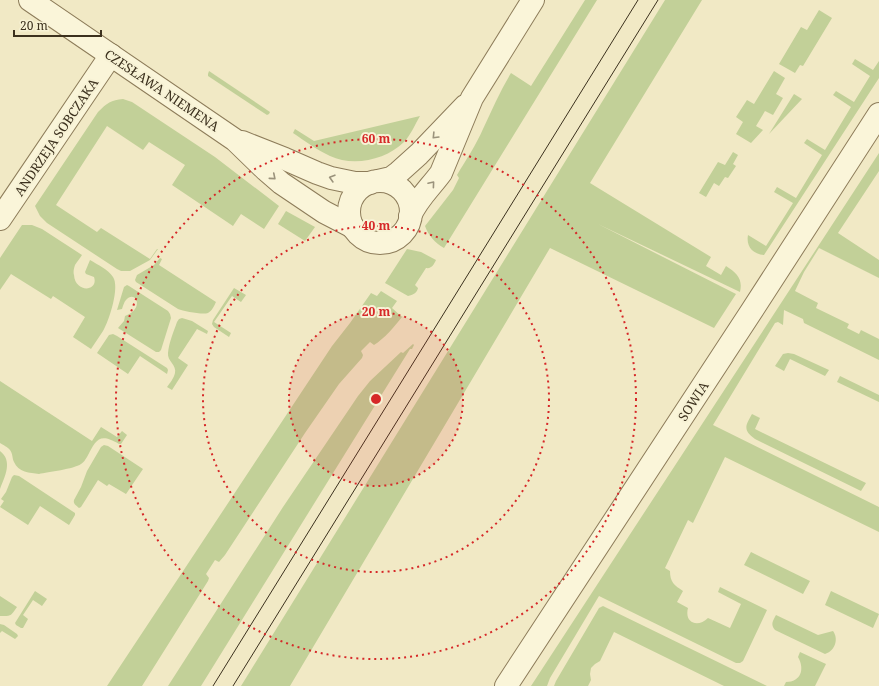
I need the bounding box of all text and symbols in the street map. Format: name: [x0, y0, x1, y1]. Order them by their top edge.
scale bar: [14, 12, 101, 38]
text: 20 m: [20, 17, 48, 34]
street label: CZESŁAWA NIEMENA: [101, 45, 224, 136]
street label: ANDRZEJA SOBCZAKA: [10, 74, 103, 199]
text: 60 m: [362, 130, 390, 147]
one-way arrow: [432, 131, 440, 139]
one-way arrow: [268, 172, 276, 179]
one-way arrow: [329, 174, 336, 183]
one-way arrow: [428, 181, 435, 189]
text: 40 m: [362, 217, 390, 234]
text: 20 m: [362, 303, 390, 320]
street label: SOWIA: [673, 377, 713, 424]
centre of rings: [369, 392, 383, 406]

